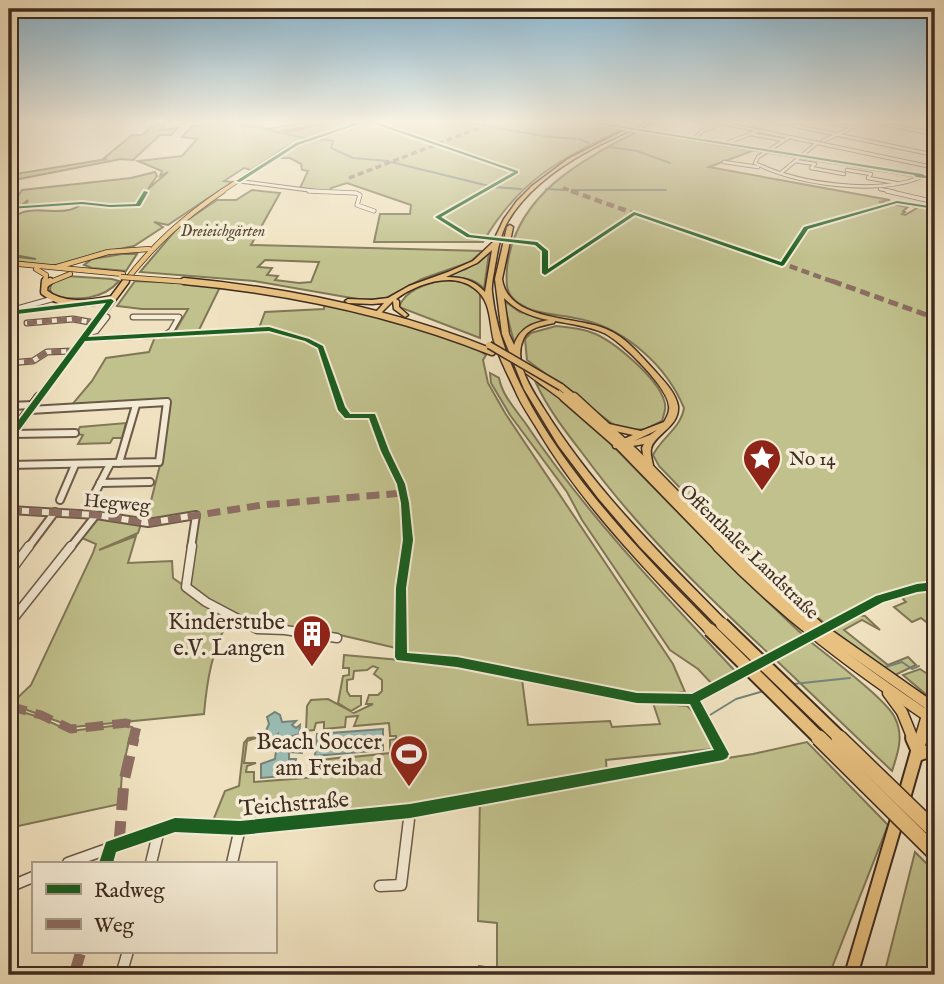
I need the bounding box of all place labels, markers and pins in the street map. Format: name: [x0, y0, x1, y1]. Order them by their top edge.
place icon: No 14: [741, 437, 783, 492]
place label: No 14: [789, 448, 836, 472]
place label: Kinderstube e.V. Langen: [168, 608, 285, 663]
building icon: Kinderstube e.V. Langen: [291, 613, 333, 668]
place label: Beach Soccer am Freibad: [256, 728, 383, 783]
sports icon: Beach Soccer am Freibad: [388, 733, 430, 788]

